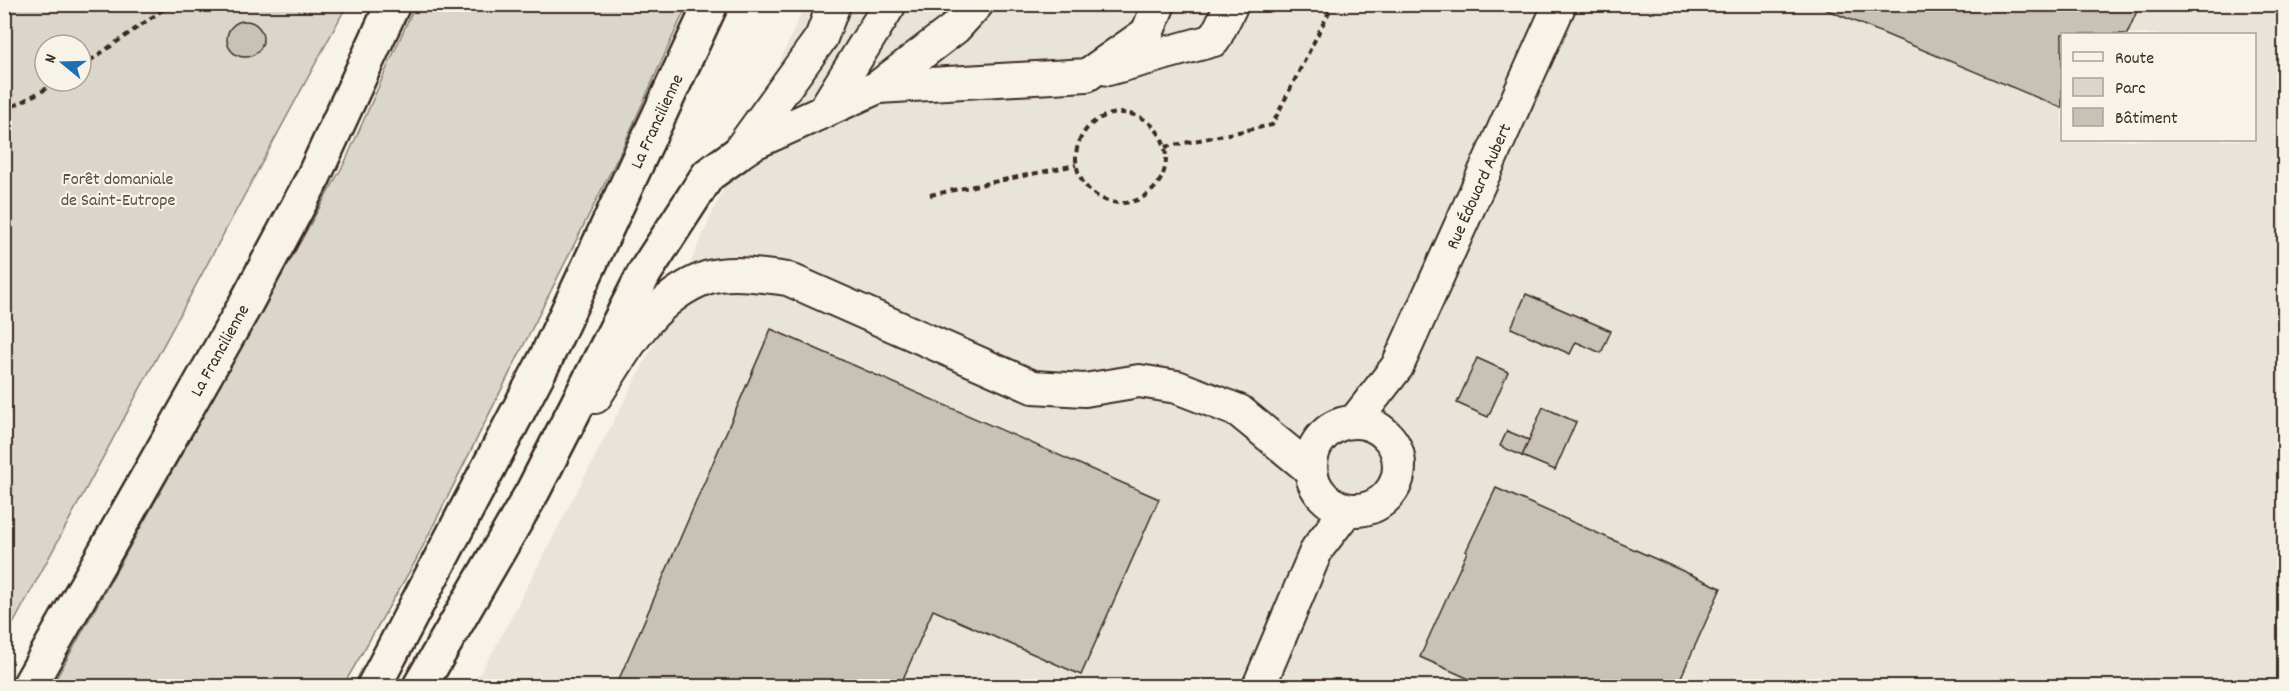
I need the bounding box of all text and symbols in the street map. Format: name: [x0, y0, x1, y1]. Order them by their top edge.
north arrow: [33, 33, 93, 93]
legend: [2061, 33, 2256, 141]
text: Route: [2115, 47, 2154, 72]
text: N: [39, 51, 63, 66]
street label: La Francilienne: [625, 71, 691, 174]
text: Parc: [2115, 77, 2146, 102]
text: Bâtiment: [2115, 107, 2178, 132]
street label: Rue Édouard Aubert: [1441, 120, 1519, 254]
park label: Forêt domaniale de Saint-Eutrope: [61, 168, 175, 214]
street label: La Francilienne: [186, 300, 257, 402]

